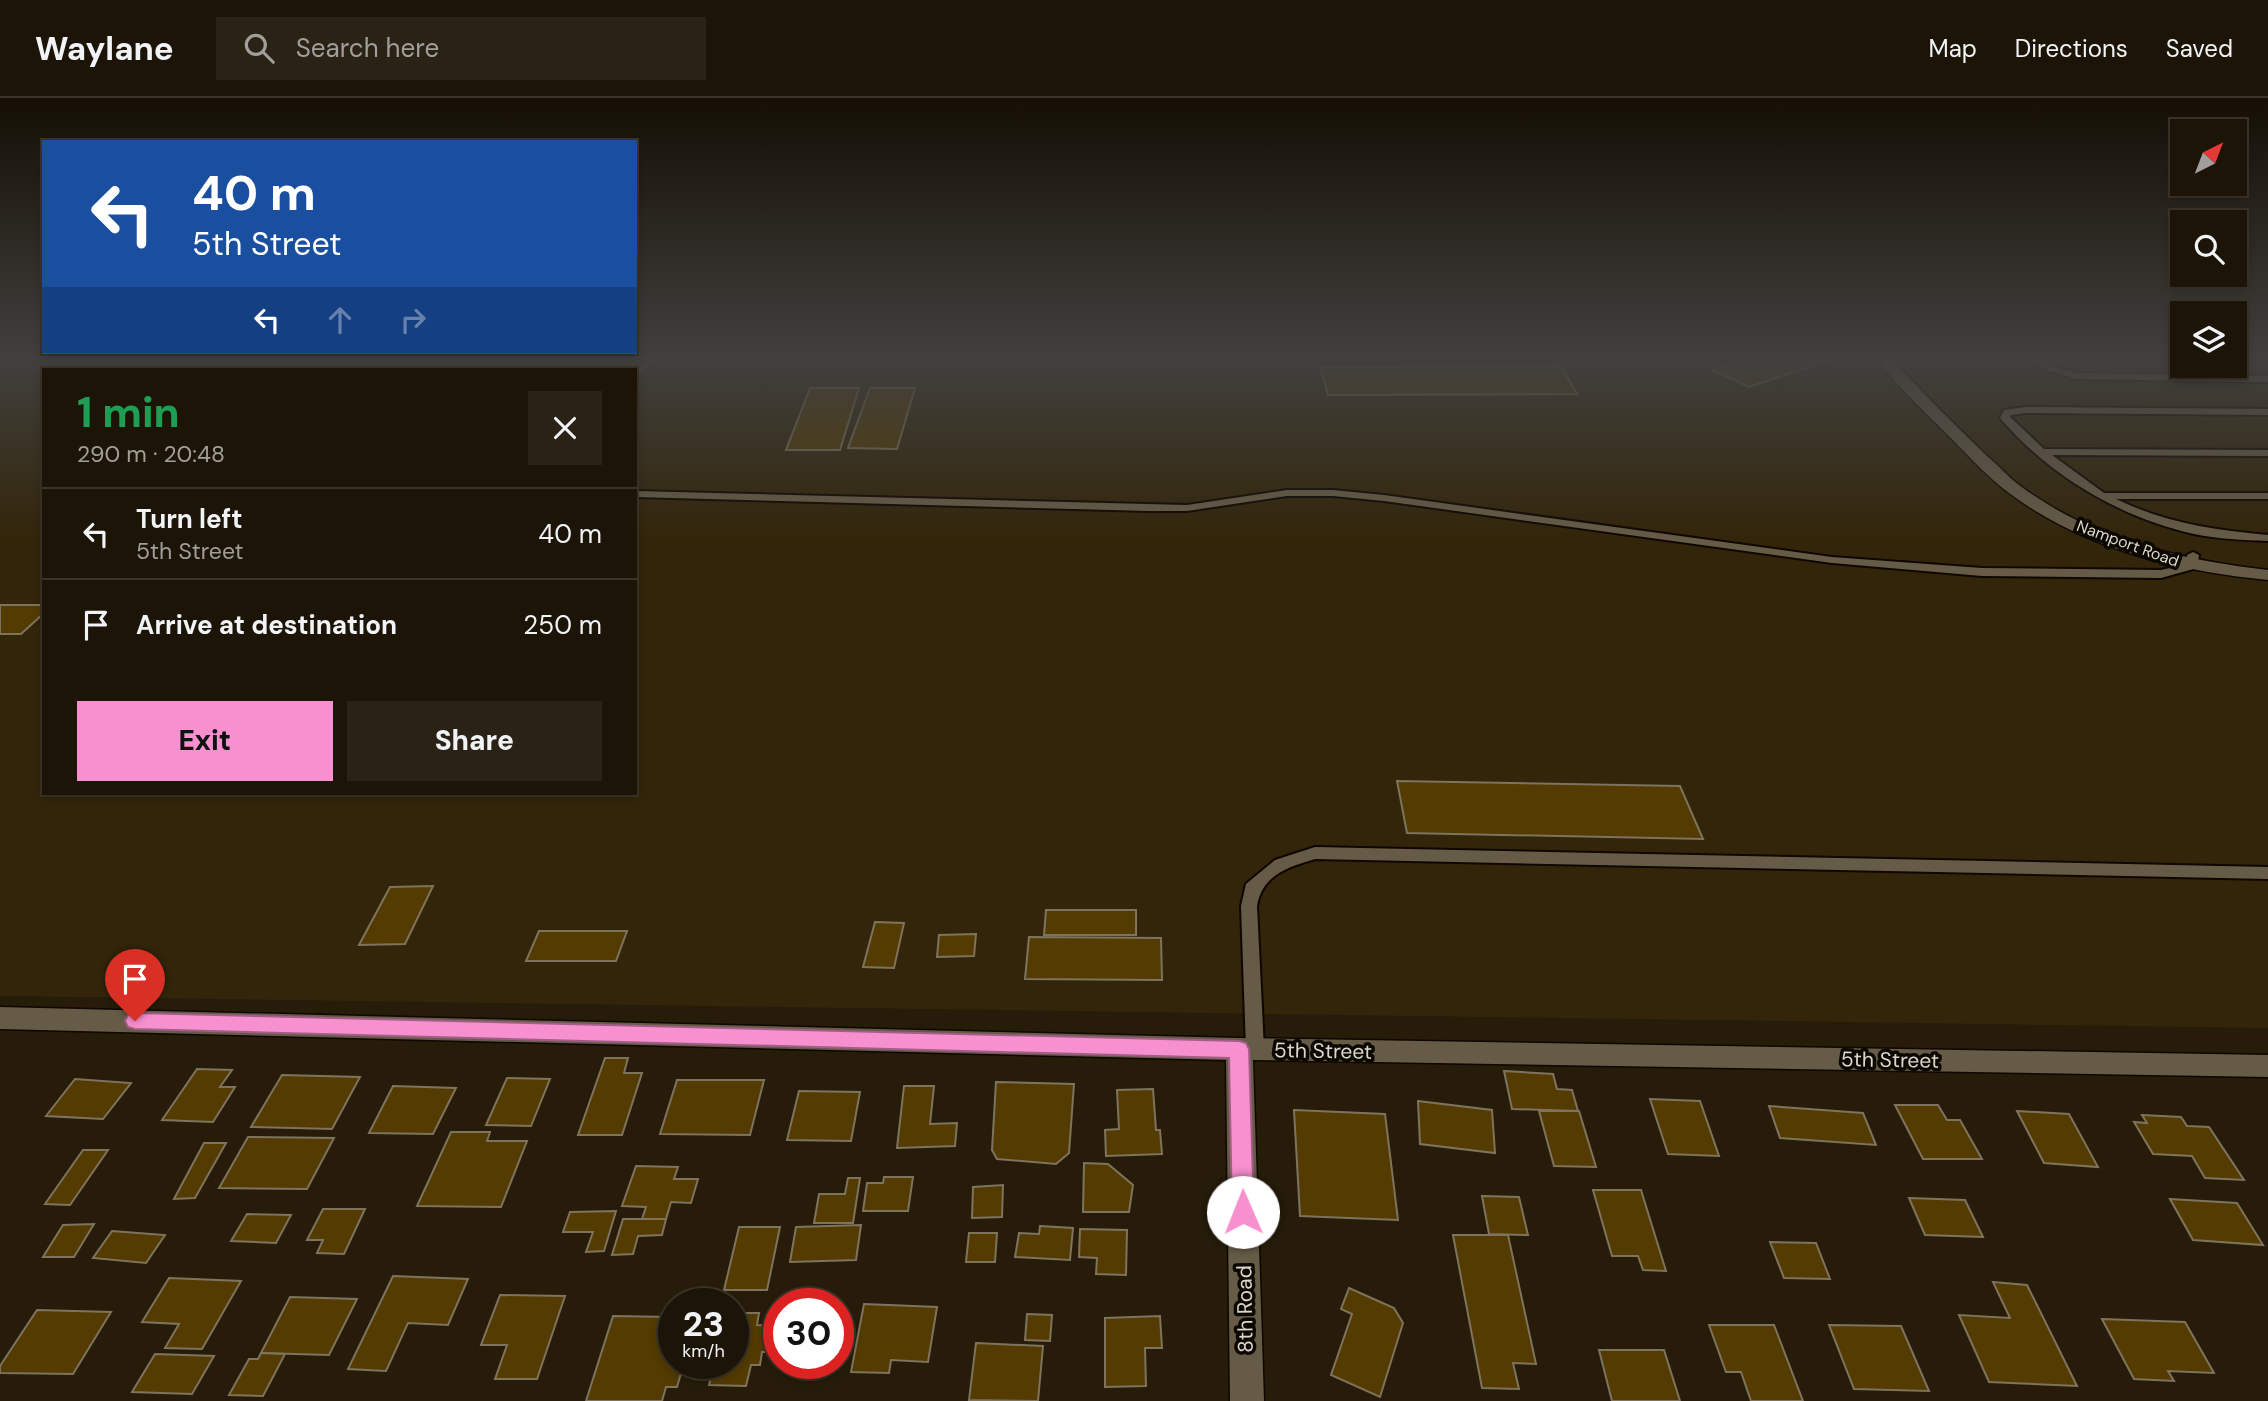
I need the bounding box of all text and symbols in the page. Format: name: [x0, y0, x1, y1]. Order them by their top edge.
search box: [216, 17, 706, 80]
text: Waylane: [35, 27, 174, 70]
icon: search: [240, 29, 278, 67]
text: Search here: [296, 31, 439, 65]
text: Map: [1929, 33, 1977, 64]
text: Directions: [2015, 33, 2128, 64]
text: Saved: [2166, 33, 2233, 64]
north arrow: [2170, 119, 2247, 196]
map controls: [2170, 119, 2247, 378]
text: 40 m: [192, 161, 316, 225]
icon: left: [77, 168, 168, 259]
button: search: [2170, 210, 2247, 287]
text: 5th Street: [192, 223, 342, 265]
icon: left: [248, 301, 286, 339]
icon: ahead: [321, 301, 359, 339]
icon: right: [394, 301, 432, 339]
button: layers: [2170, 301, 2247, 378]
text: 1 min: [77, 385, 180, 440]
button: close: [528, 391, 602, 465]
text: 290 m · 20:48: [77, 439, 225, 469]
text: Turn left: [136, 502, 243, 536]
icon: left: [77, 515, 115, 553]
street label: Namport Road: [2074, 515, 2182, 572]
text: 40 m: [538, 517, 602, 551]
text: 5th Street: [136, 536, 244, 566]
icon: arrive: [77, 606, 115, 644]
text: Arrive at destination: [136, 608, 397, 642]
text: 250 m: [523, 608, 602, 642]
button: Exit: [77, 701, 333, 781]
button: Share: [347, 701, 602, 781]
pin: [105, 949, 165, 1021]
icon: arrive: [116, 960, 154, 998]
street label: 5th Street: [1274, 1036, 1372, 1066]
street label: 5th Street: [1841, 1045, 1939, 1075]
position arrow: [1206, 1175, 1280, 1249]
street label: 8th Road: [1230, 1265, 1260, 1353]
speed limit sign: 30: [763, 1288, 854, 1379]
text: 23: [683, 1301, 724, 1347]
text: km/h: [682, 1339, 725, 1363]

